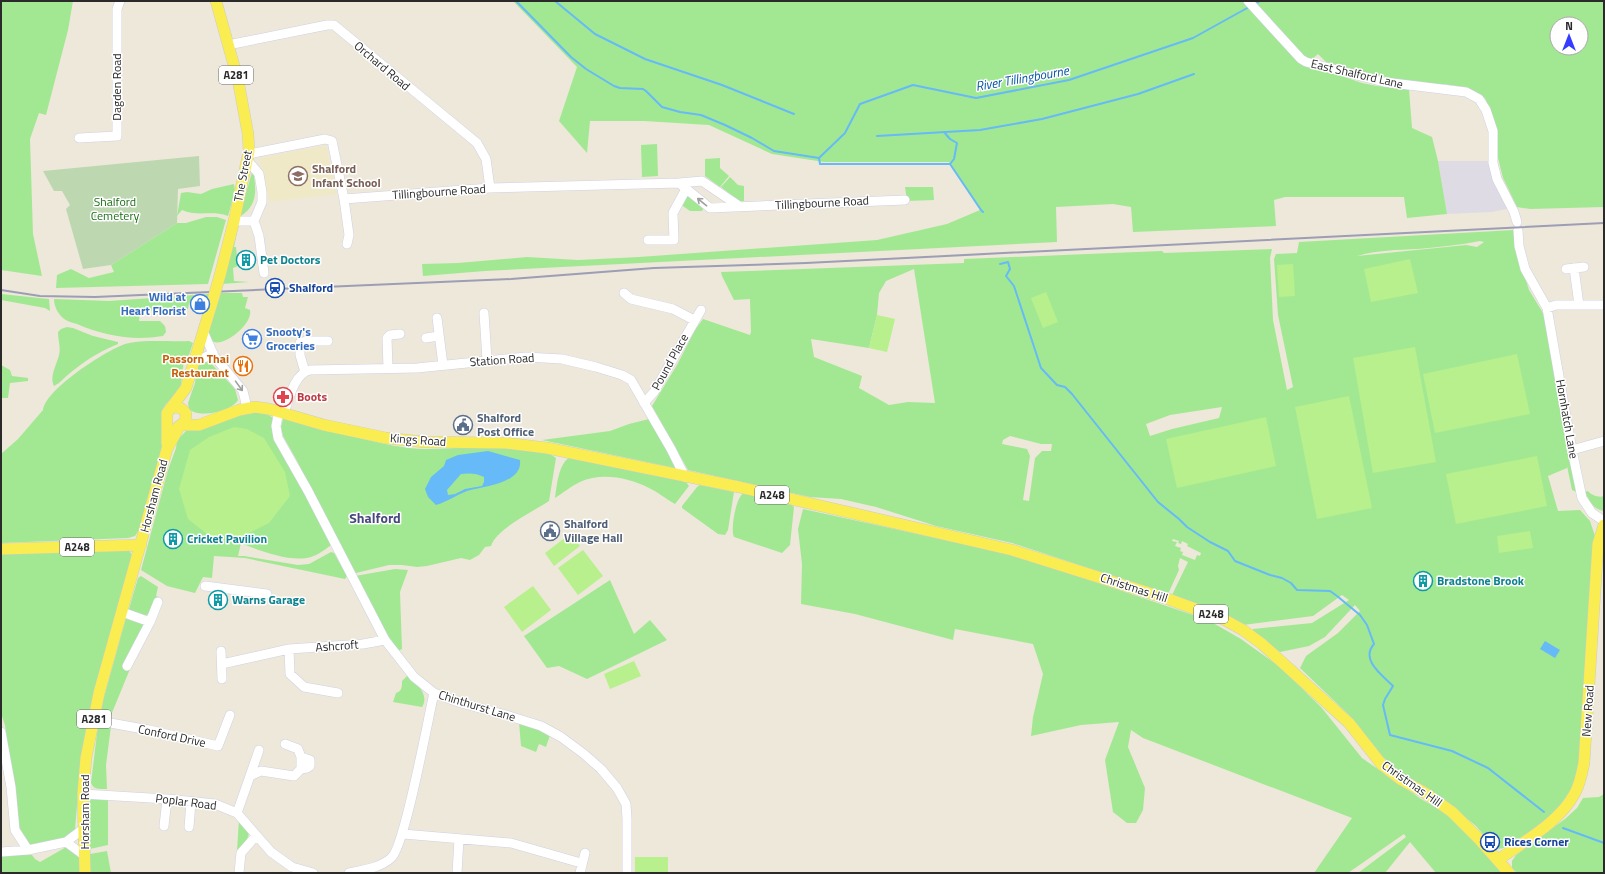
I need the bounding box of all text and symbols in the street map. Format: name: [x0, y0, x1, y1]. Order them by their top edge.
north arrow: [1549, 16, 1589, 56]
text: N: [1565, 18, 1573, 34]
street label: Orchard Road: [350, 36, 415, 95]
street label: Dagden Road: [107, 53, 126, 121]
street label: East Shalford Lane: [1309, 54, 1405, 93]
water label: River Tillingbourne: [974, 60, 1071, 96]
road number: A281: [219, 66, 253, 84]
street label: The Street: [228, 148, 257, 203]
place label: Shalford Infant School: [312, 159, 381, 192]
school or university icon: Shalford Infant School: [287, 165, 309, 187]
street label: Tillingbourne Road: [391, 179, 487, 204]
street label: Tillingbourne Road: [775, 191, 869, 214]
park label: Shalford Cemetery: [91, 192, 140, 225]
one-way arrow: [696, 197, 707, 206]
building icon: Pet Doctors: [235, 249, 257, 271]
place label: Pet Doctors: [260, 250, 321, 269]
station icon: Shalford: [264, 277, 286, 299]
place label: Shalford: [289, 278, 333, 297]
place label: Wild at Heart Florist: [121, 287, 187, 320]
shop icon: Wild at Heart Florist: [189, 293, 211, 315]
place label: Snooty's Groceries: [266, 322, 315, 355]
supermarket icon: Snooty's Groceries: [241, 328, 263, 350]
street label: Pound Place: [646, 330, 693, 394]
street label: Station Road: [469, 348, 535, 371]
place label: Passorn Thai Restaurant: [162, 349, 230, 382]
restaurant icon: Passorn Thai Restaurant: [232, 355, 254, 377]
street label: Hornhatch Lane: [1551, 378, 1584, 460]
one-way arrow: [235, 381, 243, 392]
pharmacy icon: Boots: [272, 386, 294, 408]
place label: Boots: [297, 387, 327, 406]
place label: Shalford Post Office: [477, 408, 534, 441]
public building icon: Shalford Post Office: [452, 414, 474, 436]
street label: Kings Road: [389, 428, 447, 451]
street label: Horsham Road: [135, 457, 172, 535]
road number: A248: [755, 486, 789, 504]
district label: Shalford: [349, 507, 401, 528]
place label: Shalford Village Hall: [564, 514, 623, 547]
public building icon: Shalford Village Hall: [539, 520, 561, 542]
building icon: Cricket Pavilion: [162, 528, 184, 550]
place label: Cricket Pavilion: [187, 529, 267, 548]
road number: A248: [60, 538, 94, 556]
street label: Christmas Hill: [1098, 568, 1170, 607]
building icon: Bradstone Brook: [1412, 570, 1434, 592]
place label: Bradstone Brook: [1437, 571, 1525, 590]
building icon: Warns Garage: [207, 589, 229, 611]
place label: Warns Garage: [232, 590, 305, 609]
road number: A248: [1194, 605, 1228, 623]
street label: Ashcroft: [315, 634, 360, 656]
street label: New Road: [1576, 684, 1599, 737]
street label: Chinthurst Lane: [436, 685, 518, 726]
road number: A281: [77, 710, 111, 728]
street label: Conford Drive: [137, 719, 208, 752]
street label: Christmas Hill: [1378, 756, 1446, 811]
street label: Horsham Road: [75, 774, 94, 850]
street label: Poplar Road: [154, 788, 218, 815]
bus stop icon: Rices Corner: [1479, 831, 1501, 853]
place label: Rices Corner: [1504, 832, 1569, 851]

